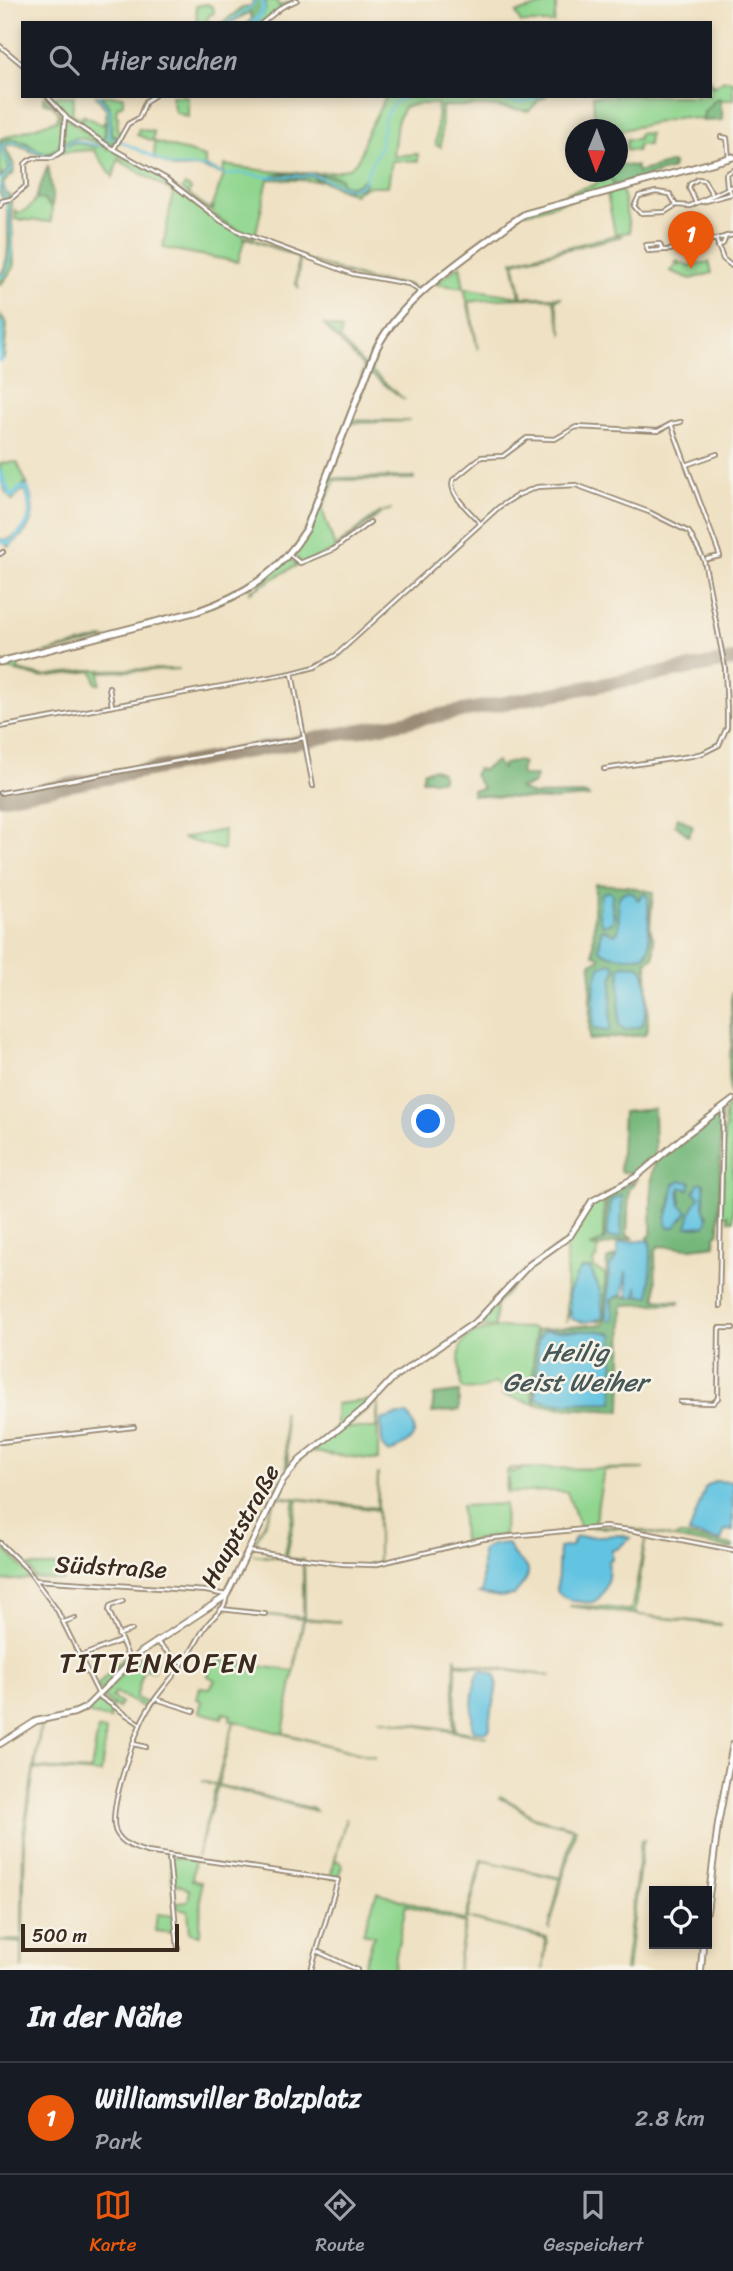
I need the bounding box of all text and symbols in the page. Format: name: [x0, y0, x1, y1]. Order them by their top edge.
search box: [21, 21, 712, 98]
text: Hier suchen: [101, 37, 237, 83]
icon: search: [45, 41, 83, 79]
north arrow: [565, 119, 628, 182]
pin: 1: [668, 211, 714, 269]
your location: [411, 1104, 445, 1138]
water label: Heilig Geist Weiher: [503, 1329, 652, 1405]
street label: Hauptstraße: [189, 1456, 291, 1596]
street label: Südstraße: [54, 1543, 168, 1591]
district label: TITTENKOFEN: [59, 1638, 259, 1687]
map controls: [649, 1886, 712, 1949]
button: locate: [649, 1886, 712, 1949]
text: 500 m: [32, 1919, 87, 1952]
scale bar: [21, 1921, 178, 1953]
text: In der Nähe: [28, 1989, 182, 2043]
text: Williamsviller Bolzplatz: [95, 2075, 361, 2121]
text: 1: [46, 2098, 56, 2139]
text: 2.8 km: [635, 2098, 705, 2139]
text: Park: [95, 2121, 142, 2162]
tab: Karte: [90, 2186, 136, 2261]
tab: Route: [316, 2186, 364, 2261]
tab: Gespeichert: [543, 2186, 643, 2261]

